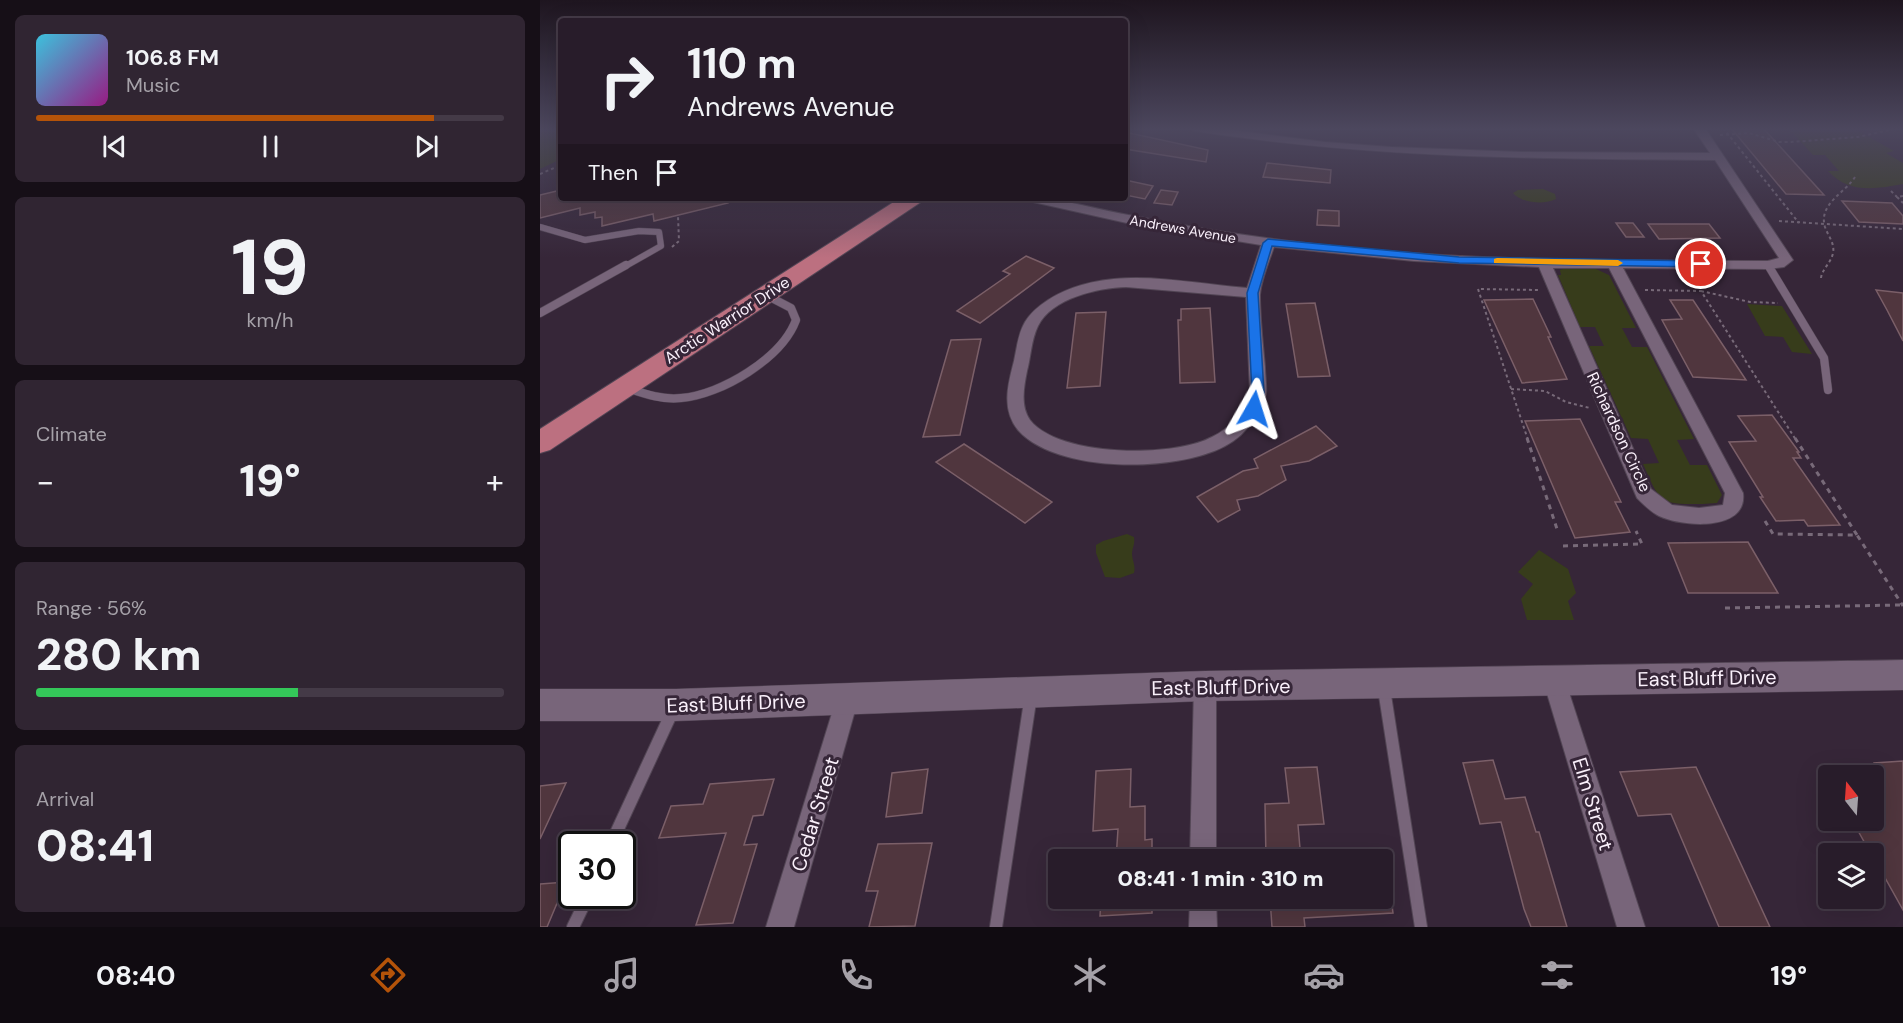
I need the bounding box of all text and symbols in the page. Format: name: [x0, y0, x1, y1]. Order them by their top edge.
text: 110 m: [687, 36, 797, 91]
icon: right: [588, 42, 666, 120]
text: 106.8 FM: [126, 43, 219, 72]
text: Music: [126, 72, 181, 98]
text: Andrews Avenue: [687, 89, 895, 124]
icon: previous: [98, 130, 131, 163]
icon: pause: [254, 130, 287, 163]
icon: next: [410, 130, 443, 163]
icon: arrive: [650, 156, 683, 189]
text: Then: [588, 158, 638, 187]
street label: Andrews Avenue: [1128, 211, 1238, 247]
text: 19: [231, 217, 309, 318]
pin: [1675, 238, 1726, 289]
icon: arrive: [1684, 247, 1717, 280]
street label: Arctic Warrior Drive: [660, 272, 794, 368]
text: km/h: [246, 307, 294, 333]
street label: Richardson Circle: [1582, 369, 1656, 495]
position arrow: [1222, 377, 1286, 441]
text: Climate: [36, 421, 107, 447]
text: 19°: [239, 451, 301, 510]
text: −: [36, 460, 54, 503]
text: +: [486, 460, 504, 503]
text: Range · 56%: [36, 595, 147, 621]
text: 280 km: [36, 625, 201, 684]
street label: East Bluff Drive: [1637, 664, 1777, 692]
street label: East Bluff Drive: [1151, 673, 1291, 701]
street label: East Bluff Drive: [666, 688, 806, 718]
street label: Cedar Street: [785, 753, 845, 874]
street label: Elm Street: [1567, 754, 1619, 854]
north arrow: [1818, 765, 1884, 831]
map controls: [1818, 765, 1884, 909]
text: Arrival: [36, 786, 94, 812]
text: 08:41: [36, 816, 154, 875]
speed limit sign: 30: [558, 831, 636, 909]
button: layers: [1818, 843, 1884, 909]
text: 08:41 · 1 min · 310 m: [1117, 864, 1324, 893]
icon: directions: [367, 954, 409, 996]
icon: music: [601, 954, 643, 996]
icon: phone: [835, 954, 877, 996]
icon: climate: [1069, 954, 1111, 996]
icon: car: [1303, 954, 1345, 996]
icon: filters: [1536, 954, 1578, 996]
text: 08:40: [96, 958, 175, 993]
text: 19°: [1770, 958, 1807, 993]

